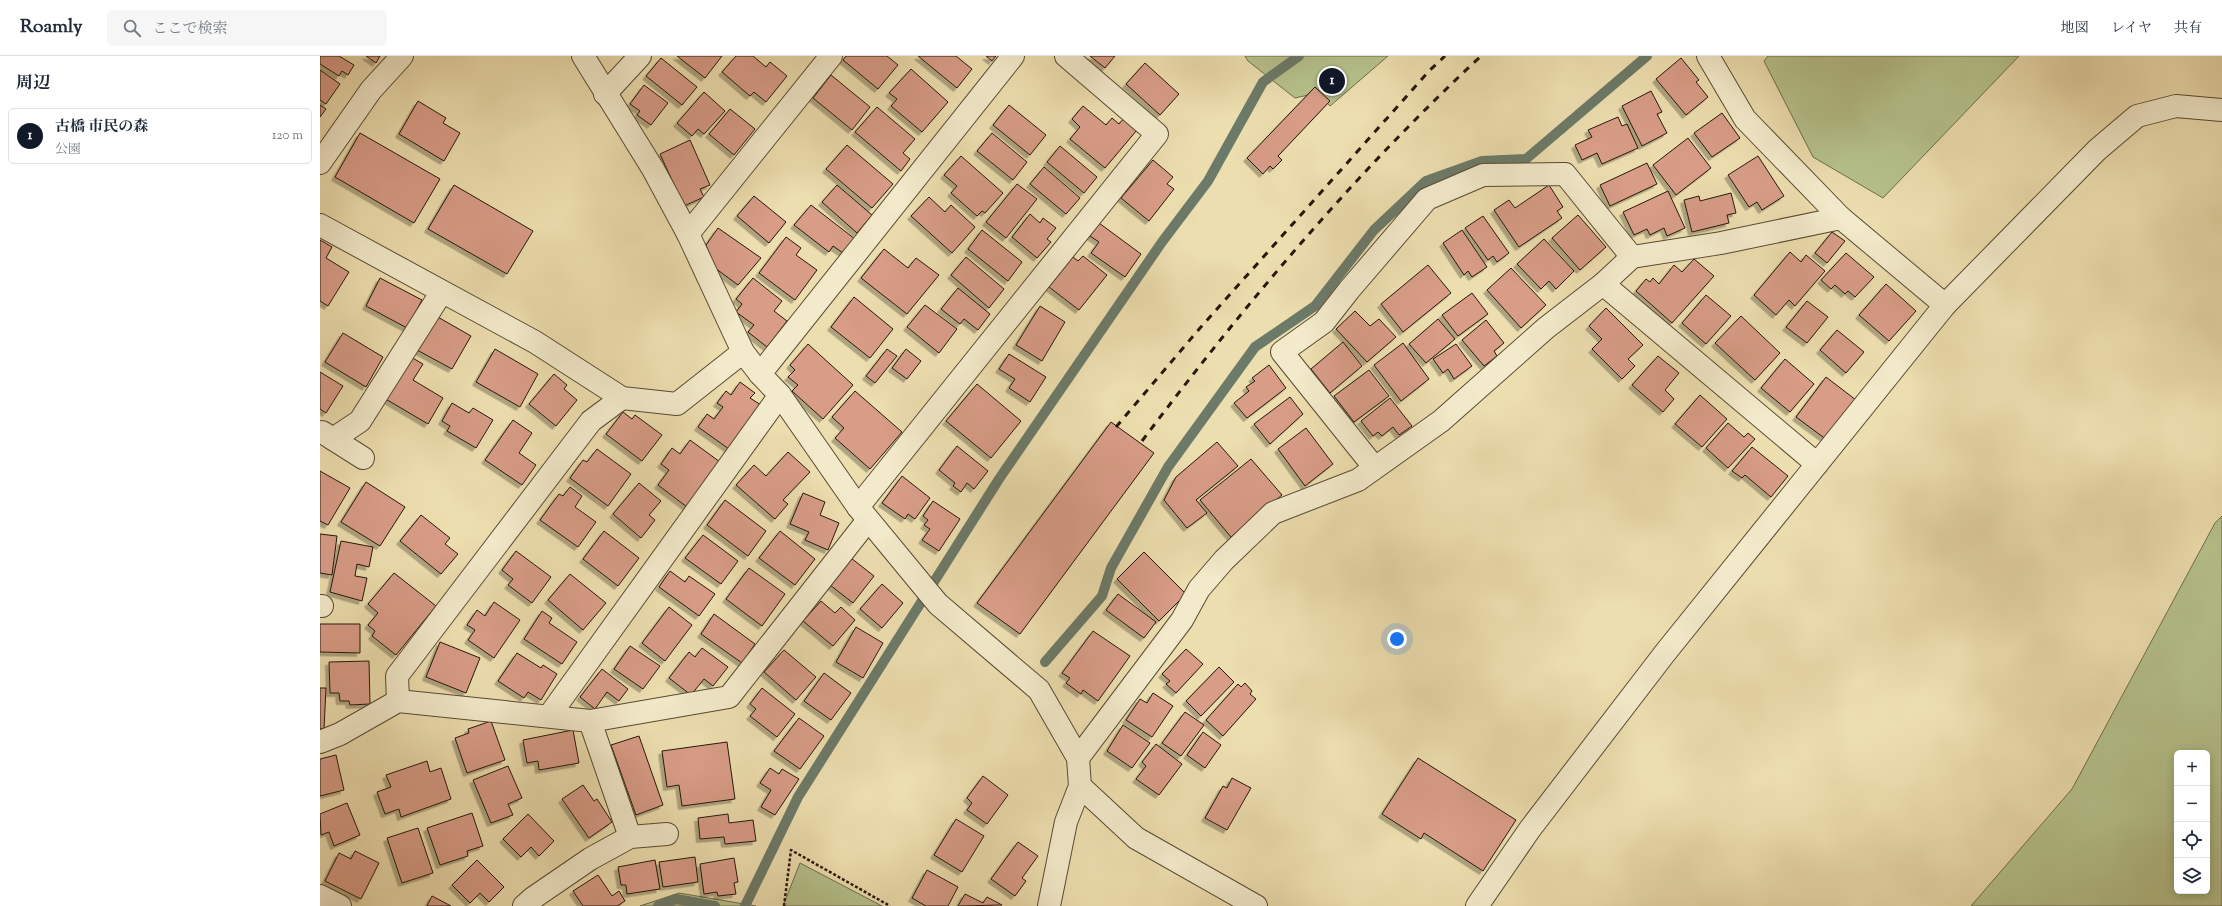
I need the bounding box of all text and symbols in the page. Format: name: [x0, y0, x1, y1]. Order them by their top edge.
search box: [107, 10, 387, 46]
text: Roamly: [20, 14, 83, 41]
icon: search: [121, 17, 143, 39]
text: ここで検索: [153, 19, 228, 40]
text: 地図: [2061, 19, 2089, 39]
text: レイヤ: [2111, 19, 2152, 39]
text: 共有: [2174, 19, 2202, 39]
pin: 1: [1319, 66, 1345, 96]
text: 周辺: [16, 72, 50, 96]
text: 古橋 市民の森: [55, 117, 148, 138]
text: 1: [28, 127, 32, 145]
text: 120 m: [272, 127, 303, 145]
text: 公園: [55, 141, 81, 159]
your location: [1387, 629, 1407, 649]
map controls: [2174, 750, 2210, 894]
button: +: [2174, 750, 2210, 786]
button: −: [2174, 786, 2210, 822]
button: locate: [2174, 822, 2210, 858]
button: layers: [2174, 858, 2210, 894]

